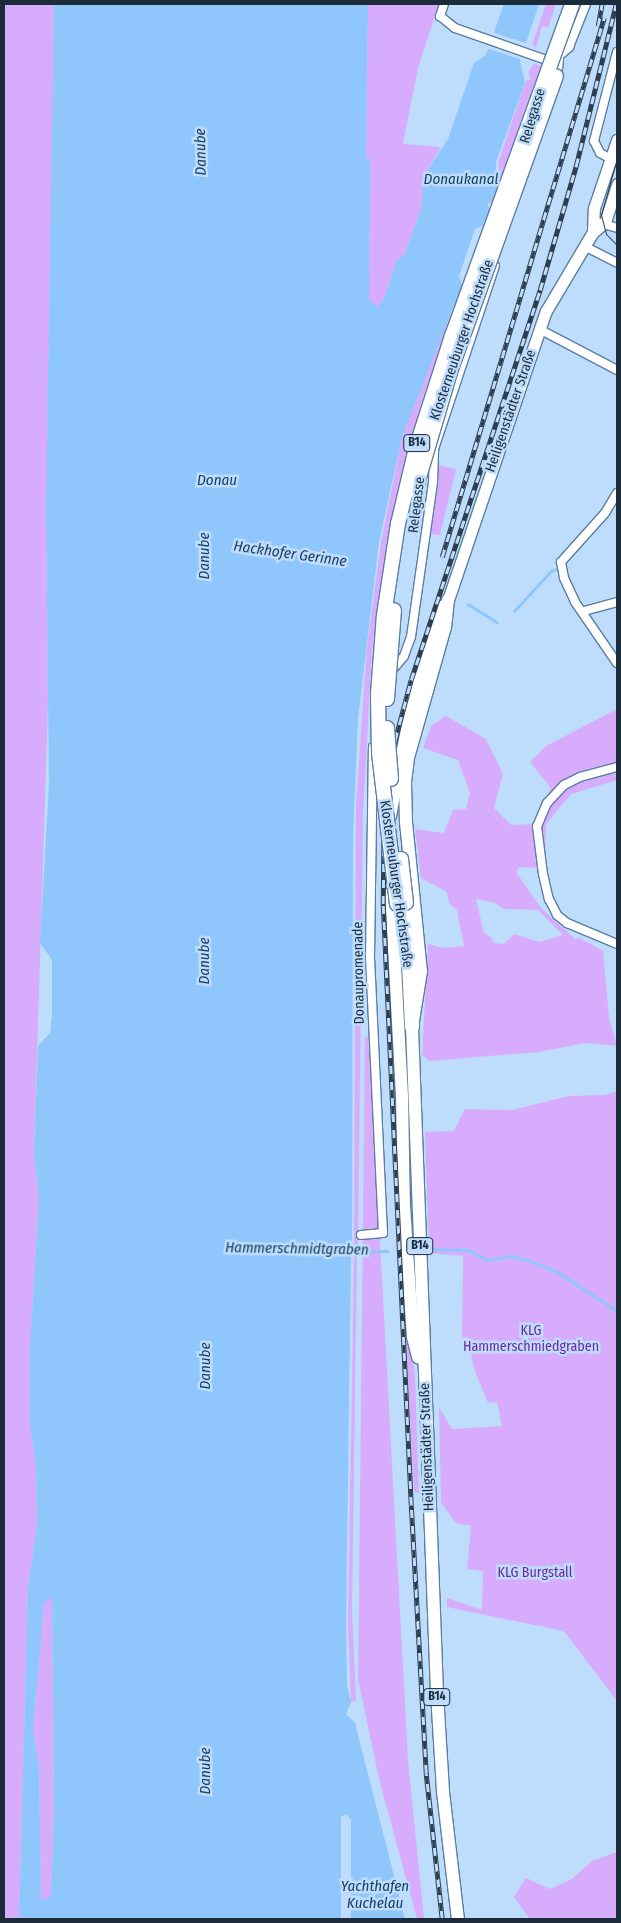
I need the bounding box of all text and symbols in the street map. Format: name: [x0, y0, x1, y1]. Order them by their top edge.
street label: Relegasse: [517, 86, 549, 146]
water label: Danube: [192, 128, 210, 176]
water label: Donaukanal: [424, 171, 498, 189]
street label: Klosterneuburger Hochstraße: [427, 258, 497, 422]
street label: Heiligenstädter Straße: [482, 348, 540, 474]
road number: B14: [403, 433, 431, 452]
water label: Donau: [197, 472, 237, 490]
street label: Relegasse: [405, 476, 429, 534]
water label: Danube: [196, 532, 214, 580]
water label: Hackhofer Gerinne: [232, 537, 348, 571]
street label: Klosterneuburger Hochstraße: [376, 799, 416, 969]
street label: Donaupromenade: [350, 922, 368, 1024]
water label: Danube: [196, 937, 214, 985]
road number: B14: [406, 1236, 434, 1256]
water label: Hammerschmidtgraben: [225, 1239, 369, 1259]
park label: KLG Hammerschmiedgraben: [463, 1323, 599, 1355]
water label: Danube: [197, 1342, 215, 1390]
street label: Heiligenstädter Straße: [416, 1383, 438, 1511]
park label: KLG Burgstall: [497, 1565, 573, 1581]
road number: B14: [423, 1688, 451, 1706]
water label: Danube: [197, 1747, 215, 1795]
water label: Yachthafen Kuchelau: [341, 1877, 409, 1912]

